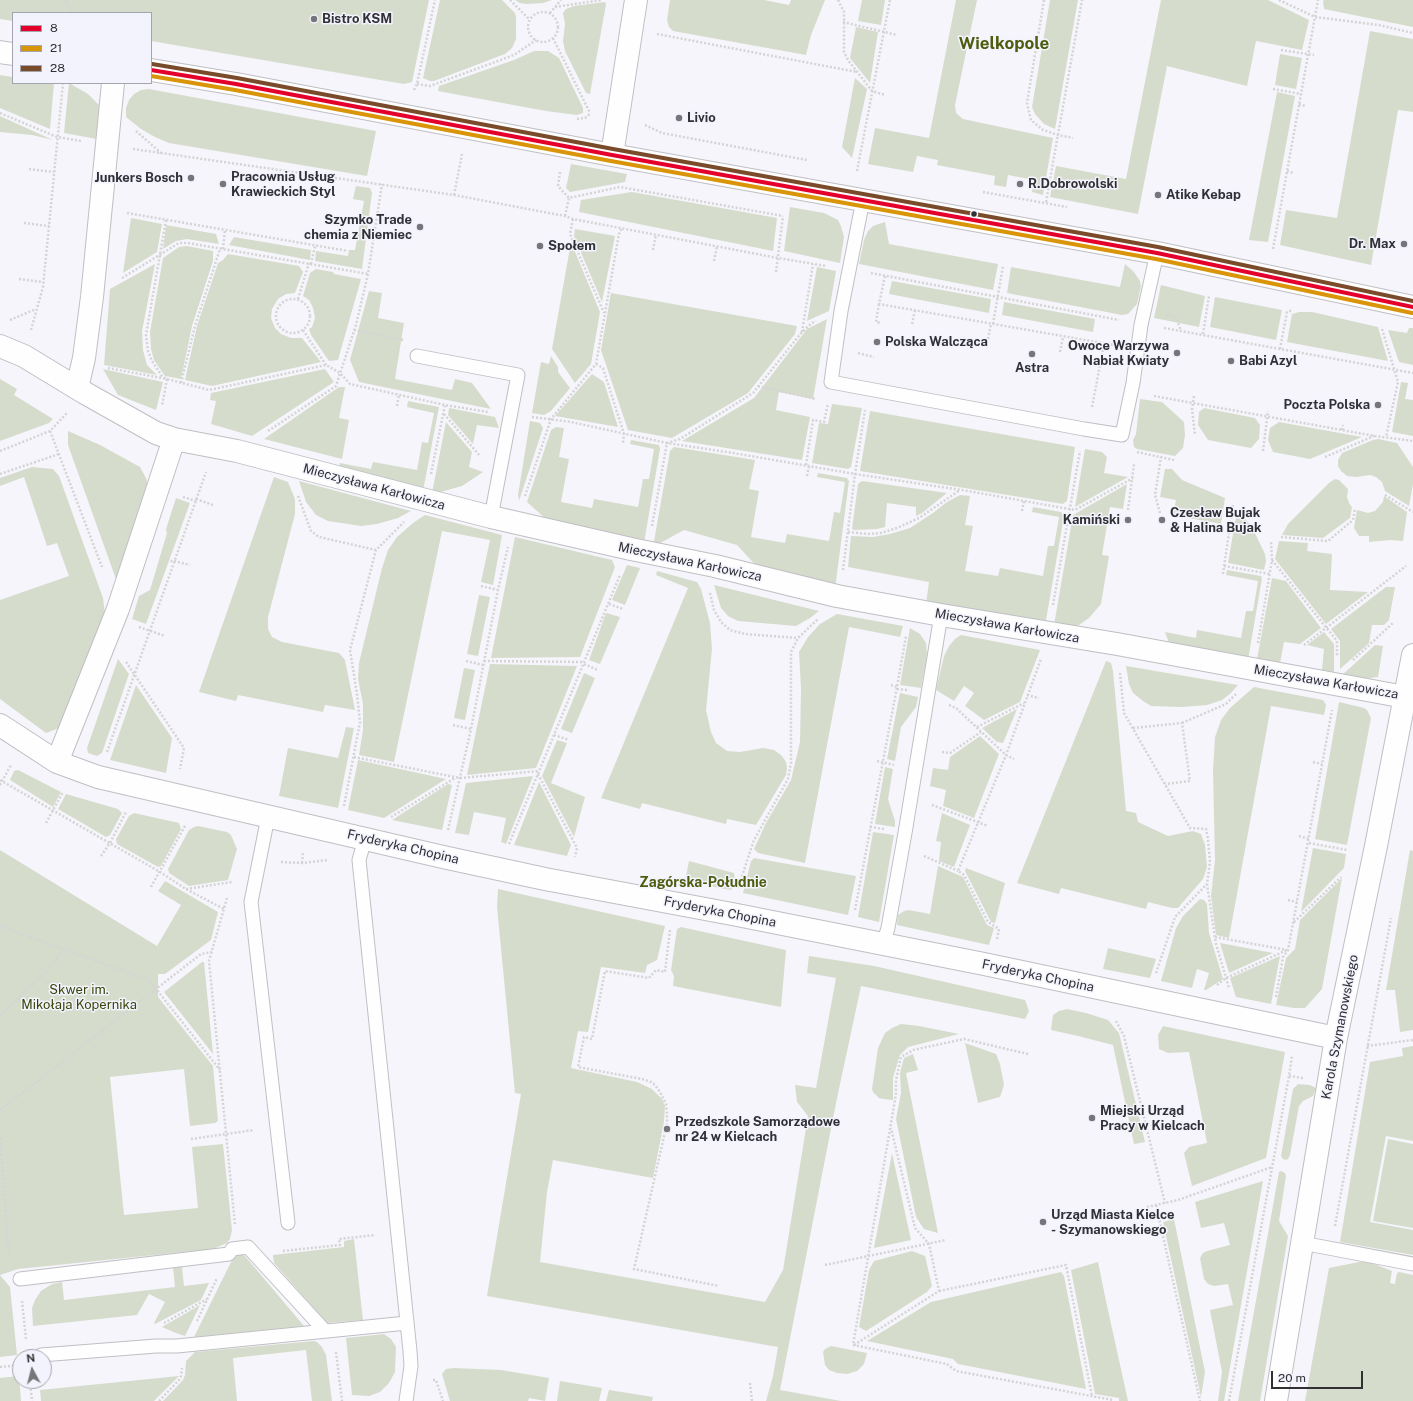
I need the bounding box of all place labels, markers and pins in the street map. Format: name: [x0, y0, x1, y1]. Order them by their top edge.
place label: Bistro KSM: [322, 11, 392, 27]
marker: Bistro KSM: [309, 14, 319, 24]
place label: Livio: [687, 110, 716, 126]
marker: Livio: [674, 113, 684, 123]
place label: Pracownia Usług Krawieckich Styl: [231, 169, 335, 200]
place label: Junkers Bosch: [94, 170, 183, 186]
marker: Junkers Bosch: [186, 173, 196, 183]
place label: R.Dobrowolski: [1028, 176, 1118, 192]
marker: Pracownia Usług Krawieckich Styl: [218, 179, 228, 189]
marker: R.Dobrowolski: [1015, 179, 1025, 189]
place label: Atike Kebap: [1166, 187, 1241, 203]
marker: Atike Kebap: [1153, 190, 1163, 200]
unlabelled marker: [969, 209, 979, 219]
place label: Szymko Trade chemia z Niemiec: [304, 212, 412, 243]
marker: Szymko Trade chemia z Niemiec: [415, 222, 425, 232]
place label: Dr. Max: [1349, 236, 1396, 252]
place label: Społem: [548, 238, 596, 254]
marker: Dr. Max: [1399, 239, 1409, 249]
marker: Społem: [535, 241, 545, 251]
place label: Polska Walcząca: [885, 334, 988, 350]
marker: Polska Walcząca: [872, 337, 882, 347]
place label: Owoce Warzywa Nabiał Kwiaty: [1068, 338, 1169, 369]
marker: Owoce Warzywa Nabiał Kwiaty: [1172, 348, 1182, 358]
marker: Astra: [1027, 349, 1037, 359]
place label: Babi Azyl: [1239, 353, 1297, 369]
marker: Babi Azyl: [1226, 356, 1236, 366]
place label: Astra: [1015, 360, 1049, 376]
place label: Poczta Polska: [1284, 397, 1370, 413]
marker: Poczta Polska: [1373, 400, 1383, 410]
place label: Czesław Bujak & Halina Bujak: [1170, 505, 1261, 536]
place label: Kamiński: [1063, 512, 1120, 528]
marker: Kamiński: [1123, 515, 1133, 525]
marker: Czesław Bujak & Halina Bujak: [1157, 515, 1167, 525]
place label: Miejski Urząd Pracy w Kielcach: [1100, 1103, 1205, 1134]
marker: Miejski Urząd Pracy w Kielcach: [1087, 1113, 1097, 1123]
place label: Przedszkole Samorządowe nr 24 w Kielcach: [675, 1114, 840, 1145]
marker: Przedszkole Samorządowe nr 24 w Kielcach: [662, 1124, 672, 1134]
place label: Urząd Miasta Kielce - Szymanowskiego: [1051, 1207, 1175, 1238]
marker: Urząd Miasta Kielce - Szymanowskiego: [1038, 1217, 1048, 1227]

